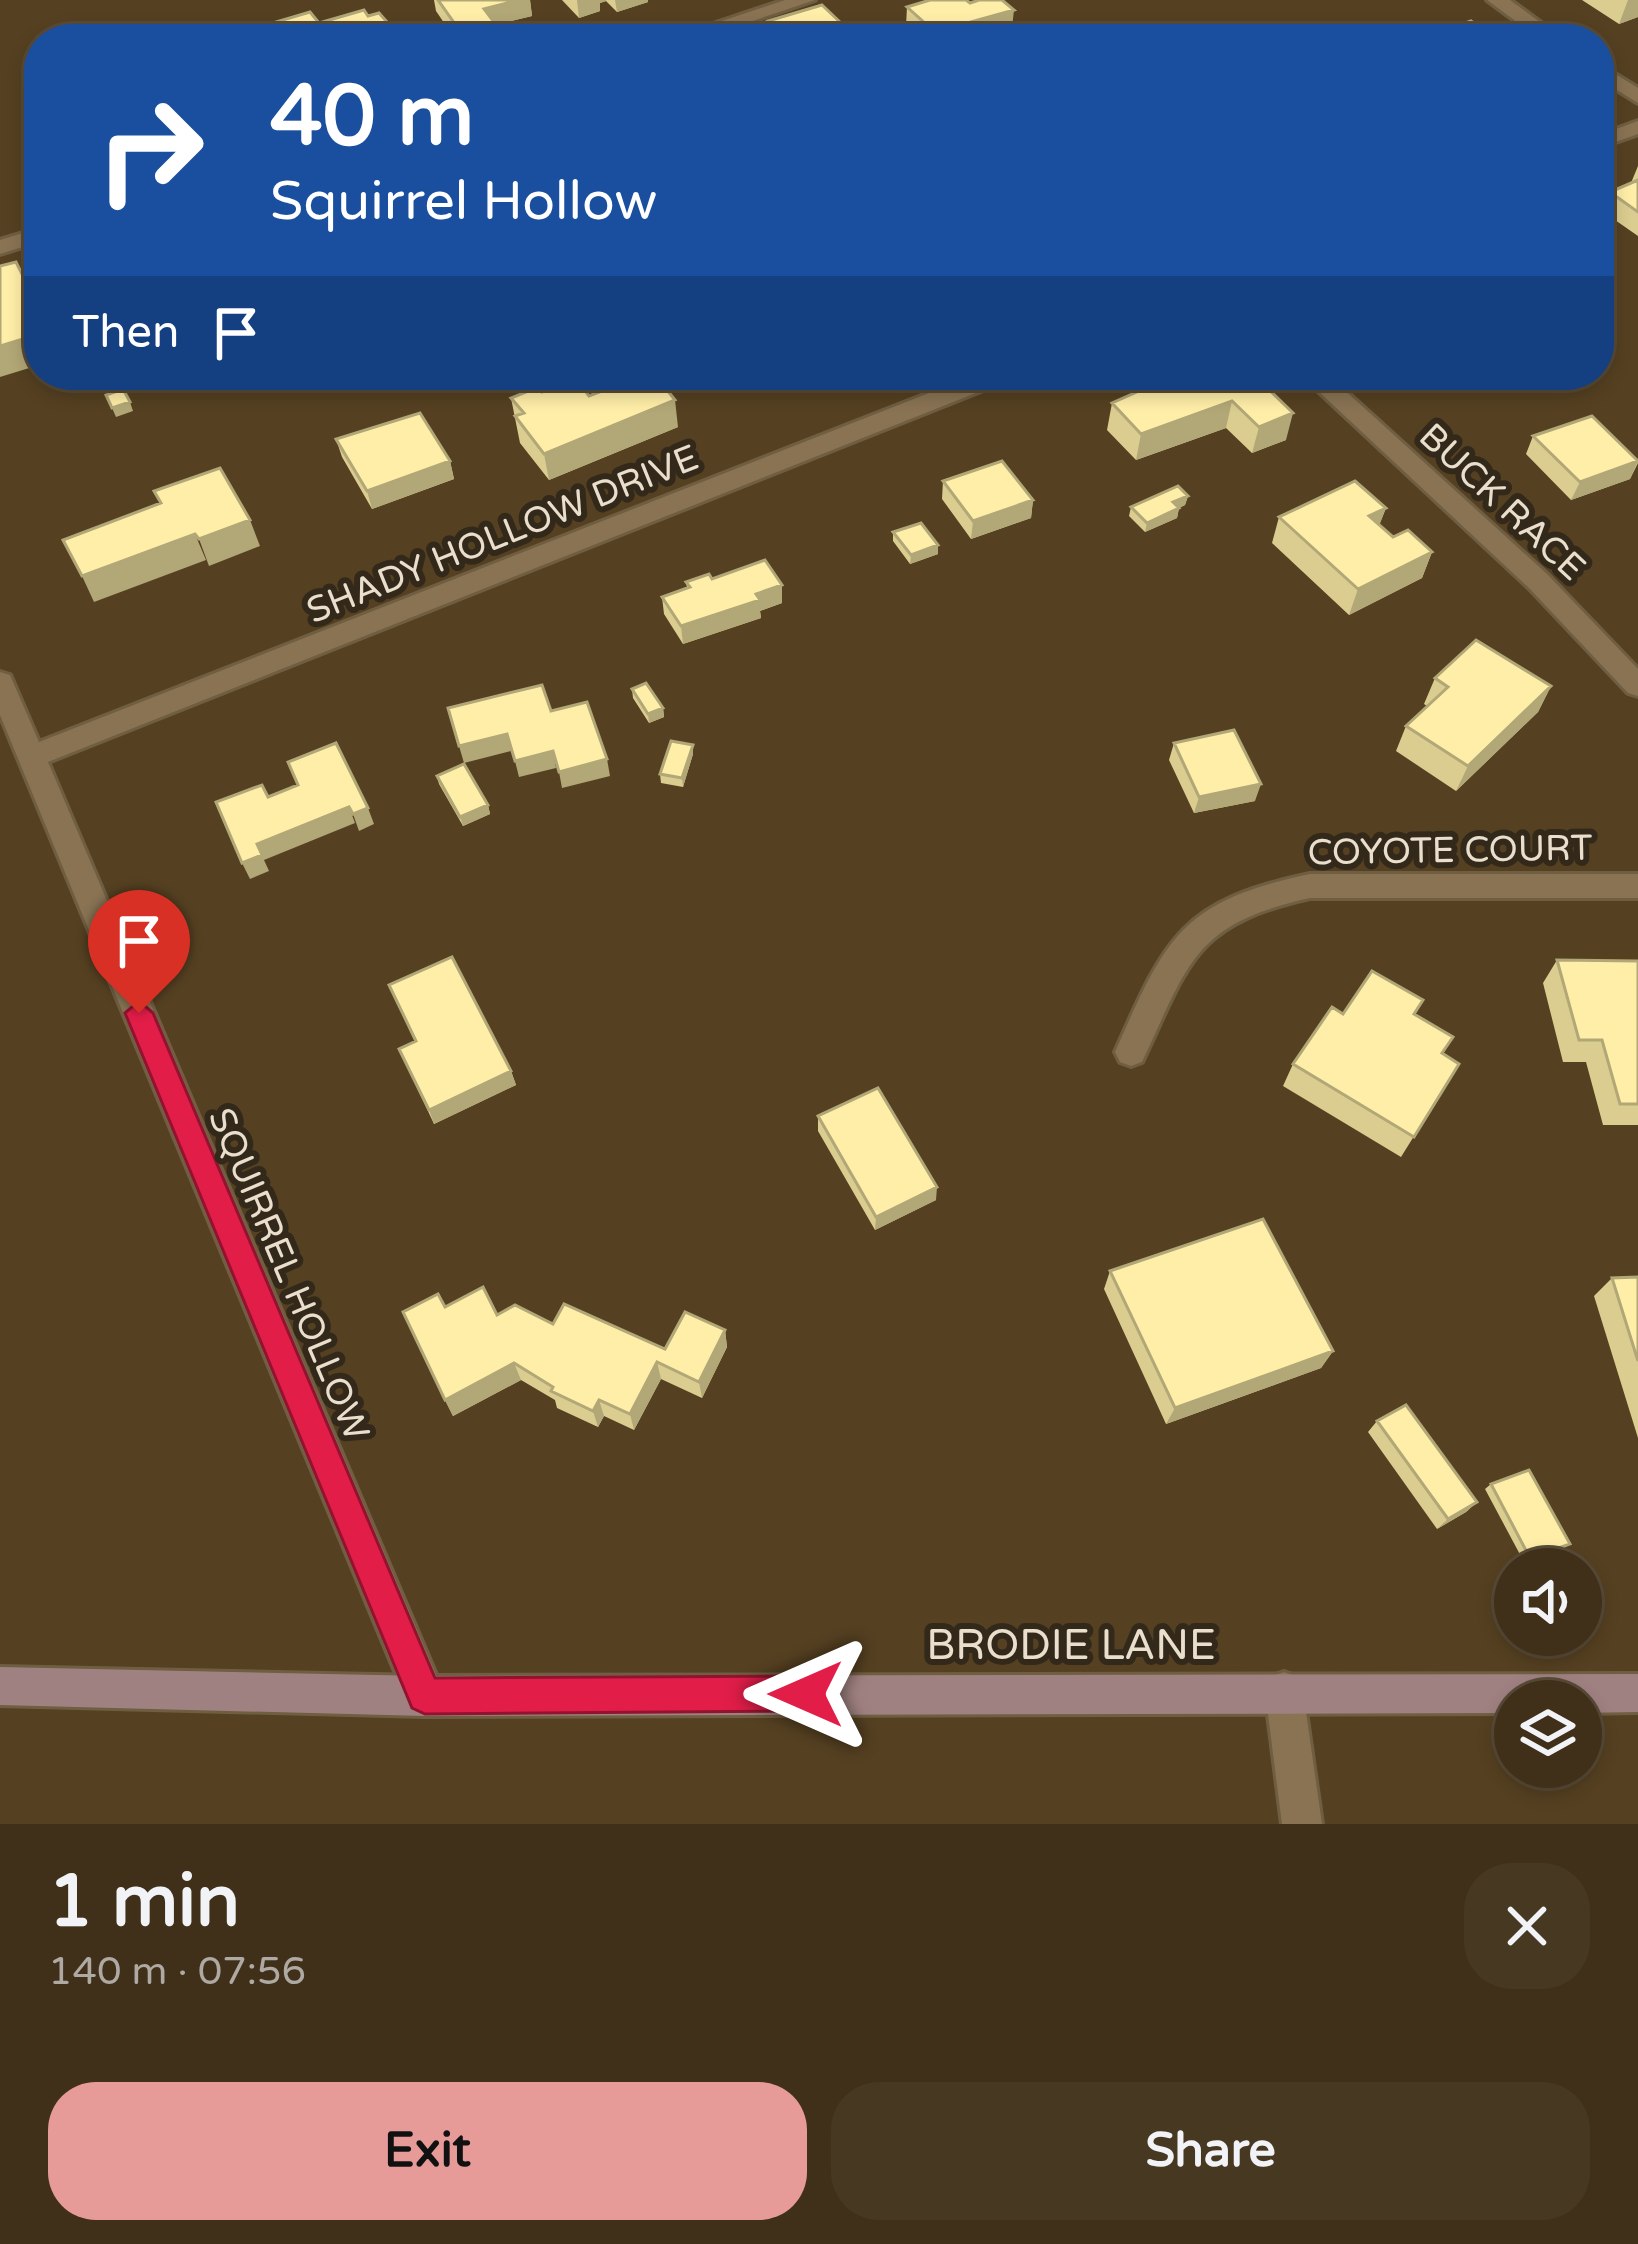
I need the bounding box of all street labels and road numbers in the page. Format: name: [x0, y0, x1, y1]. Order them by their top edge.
street label: BUCK RACE: [1410, 415, 1594, 590]
street label: SHADY HOLLOW DRIVE: [301, 436, 704, 633]
street label: COYOTE COURT: [1307, 827, 1593, 874]
street label: SQUIRREL HOLLOW: [199, 1102, 378, 1447]
street label: BRODIE LANE: [926, 1620, 1216, 1671]

